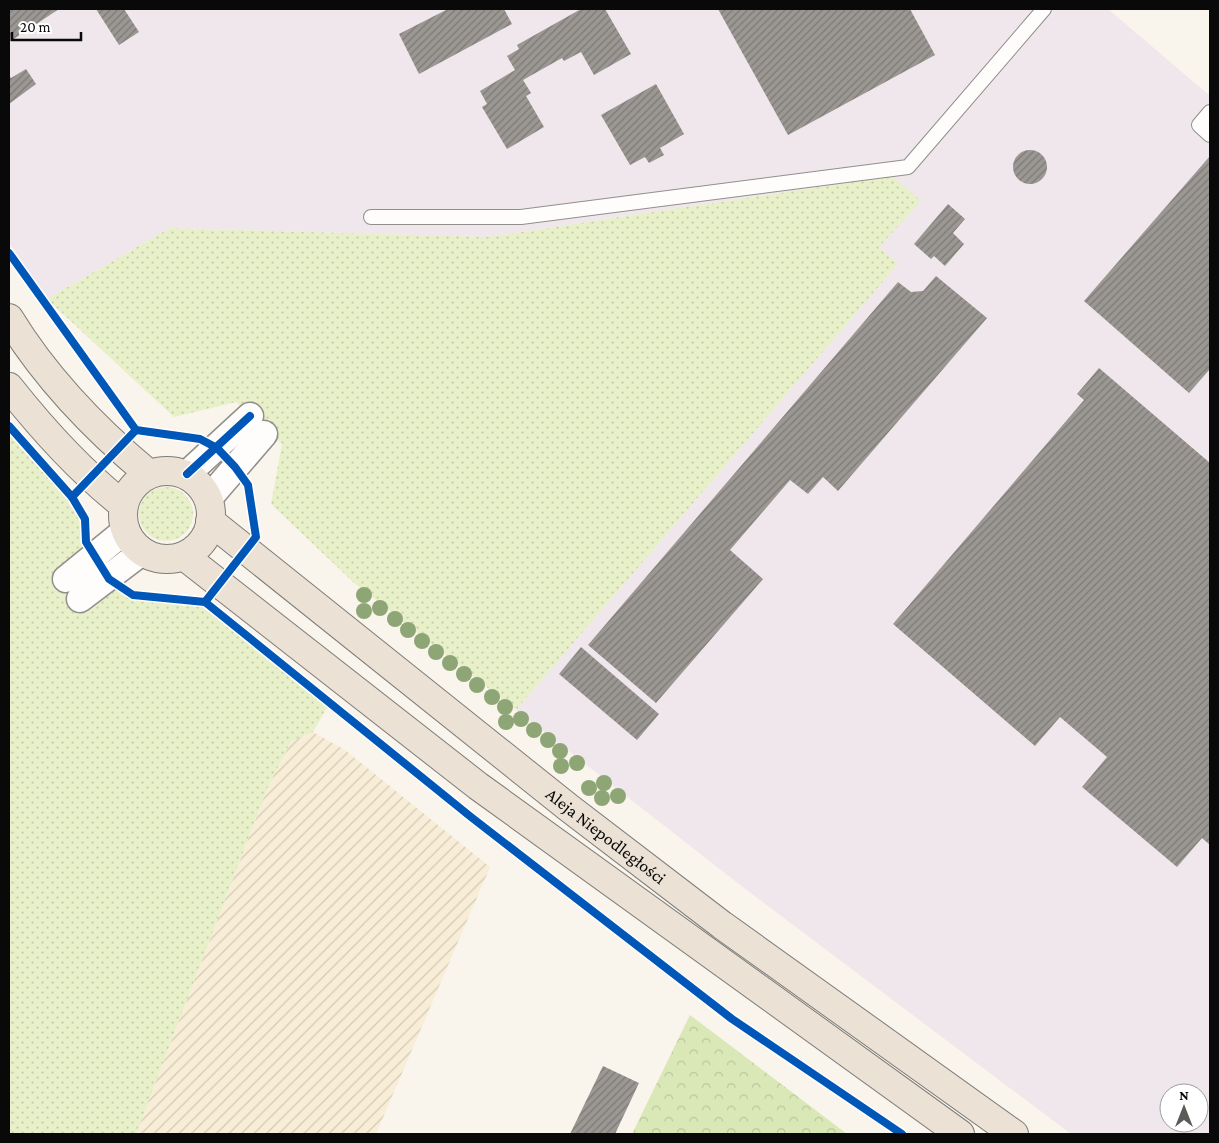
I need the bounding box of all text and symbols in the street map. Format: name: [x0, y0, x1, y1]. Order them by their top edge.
scale bar: [12, 10, 81, 42]
text: 20 m: [20, 19, 51, 35]
street label: Aleja Niepodległości: [542, 784, 670, 889]
north arrow: [1159, 1083, 1209, 1133]
text: N: [1179, 1087, 1189, 1103]

